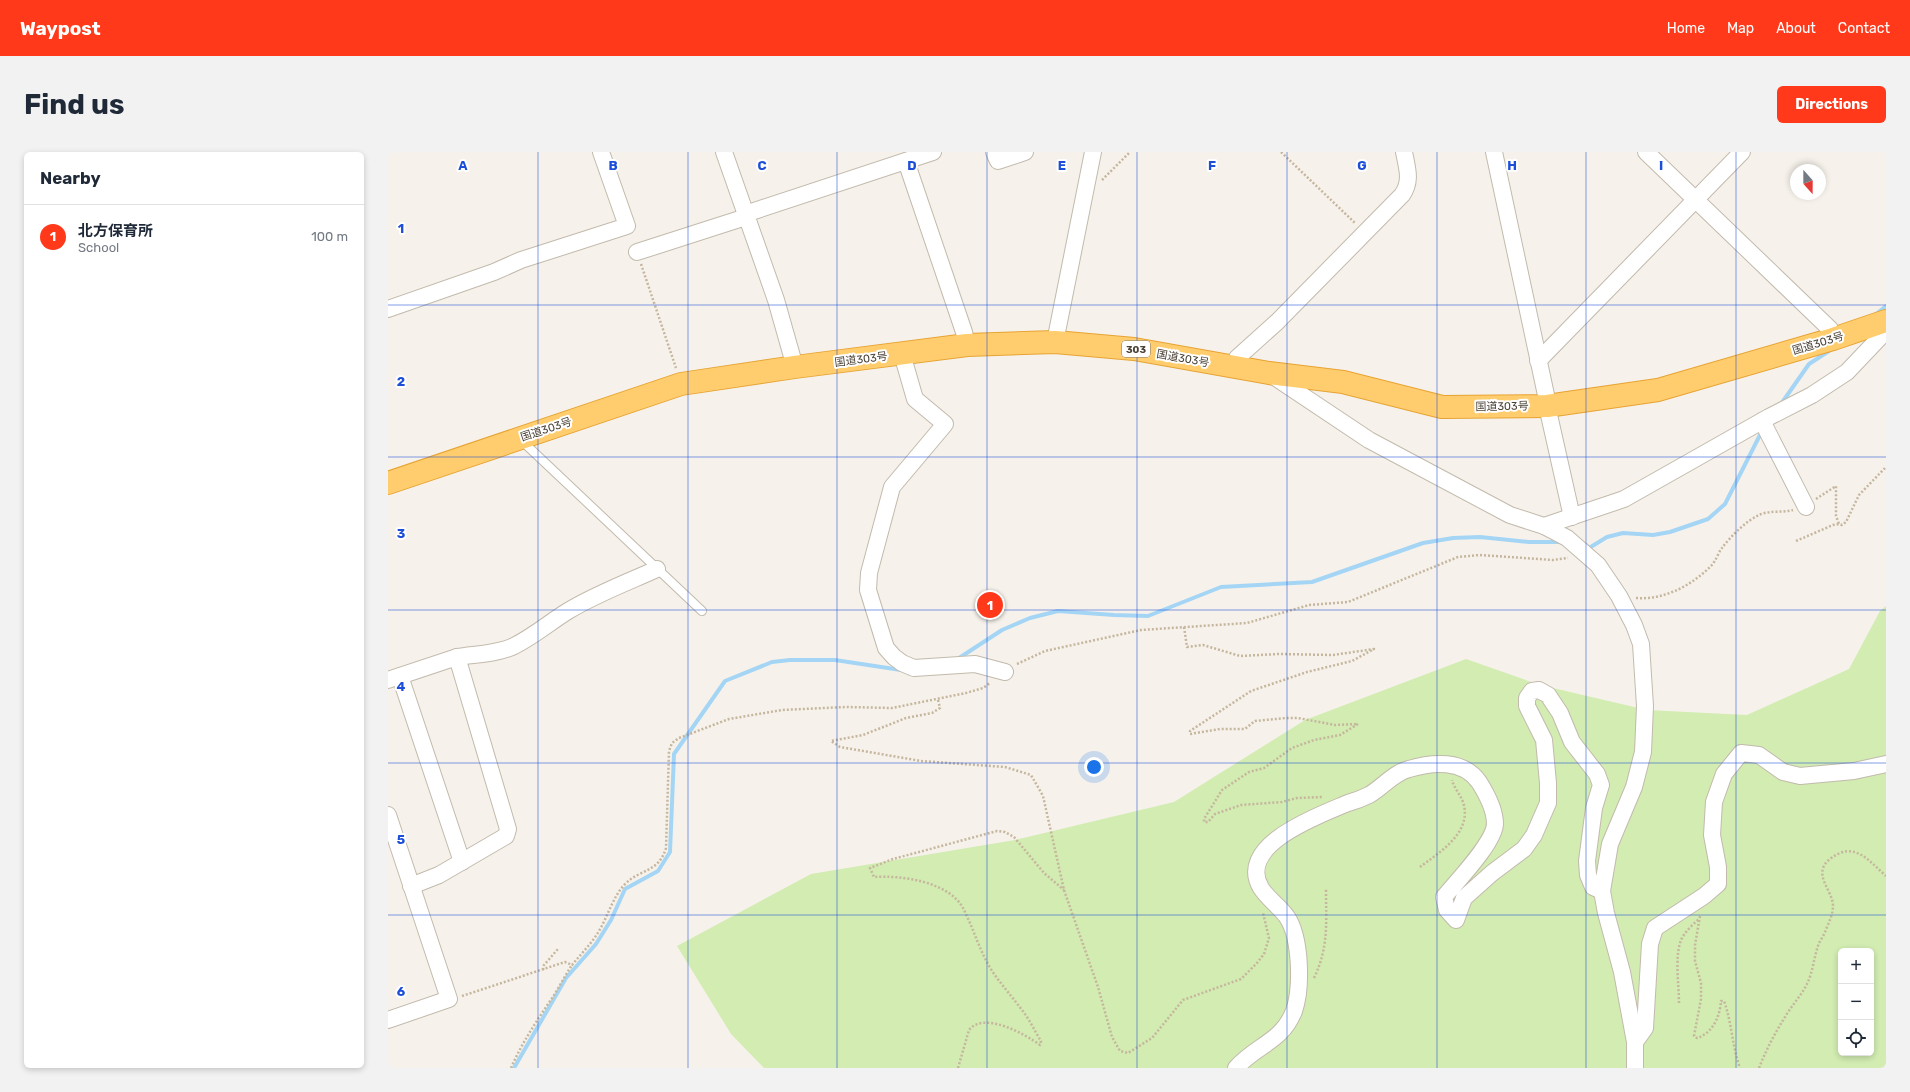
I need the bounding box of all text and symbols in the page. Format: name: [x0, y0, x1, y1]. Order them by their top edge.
text: Waypost: [20, 17, 101, 40]
text: Home: [1667, 20, 1705, 37]
text: Map: [1727, 20, 1754, 37]
text: About: [1776, 20, 1816, 37]
text: Contact: [1838, 20, 1890, 37]
button: Directions: [1777, 86, 1886, 123]
text: Find us: [24, 88, 124, 121]
text: A: [458, 158, 468, 173]
text: B: [608, 158, 618, 173]
text: C: [757, 158, 767, 173]
text: D: [907, 158, 917, 173]
text: E: [1058, 158, 1066, 173]
text: F: [1208, 158, 1216, 173]
text: G: [1357, 158, 1367, 173]
text: H: [1507, 158, 1517, 173]
text: I: [1659, 158, 1663, 173]
north arrow: [1790, 164, 1826, 200]
text: Nearby: [40, 168, 101, 188]
text: 1: [398, 221, 404, 236]
text: 北方保育所: [78, 222, 153, 240]
text: 1: [50, 229, 56, 244]
text: 100 m: [311, 229, 348, 244]
text: School: [78, 240, 119, 255]
street label: 国道303号: [1791, 329, 1845, 357]
road number: 303: [1122, 341, 1150, 357]
street label: 国道303号: [1156, 347, 1210, 370]
street label: 国道303号: [834, 350, 888, 369]
text: 2: [397, 374, 405, 389]
street label: 国道303号: [1475, 400, 1529, 413]
street label: 国道303号: [519, 415, 573, 444]
text: 3: [397, 526, 406, 541]
pin: 1: [977, 590, 1003, 620]
text: 4: [397, 679, 406, 694]
your location: [1084, 757, 1104, 777]
text: 5: [397, 832, 405, 847]
map controls: [1838, 948, 1874, 1056]
button: +: [1838, 948, 1874, 984]
text: 6: [397, 984, 406, 999]
button: −: [1838, 984, 1874, 1020]
button: locate: [1838, 1020, 1874, 1056]

